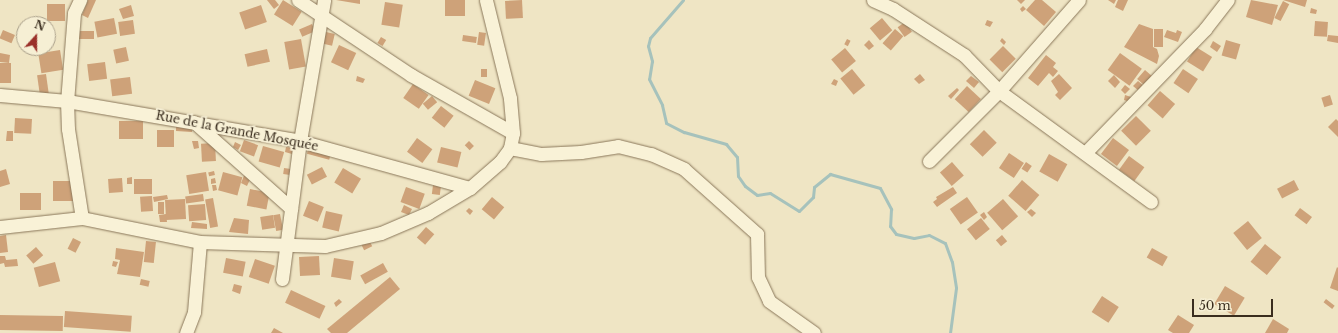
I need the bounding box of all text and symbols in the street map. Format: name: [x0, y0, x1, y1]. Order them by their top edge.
north arrow: [16, 16, 56, 56]
text: N: [33, 17, 47, 34]
street label: Rue de la Grande Mosquée: [154, 108, 320, 154]
scale bar: [1194, 291, 1275, 317]
text: 50 m: [1199, 298, 1231, 313]

